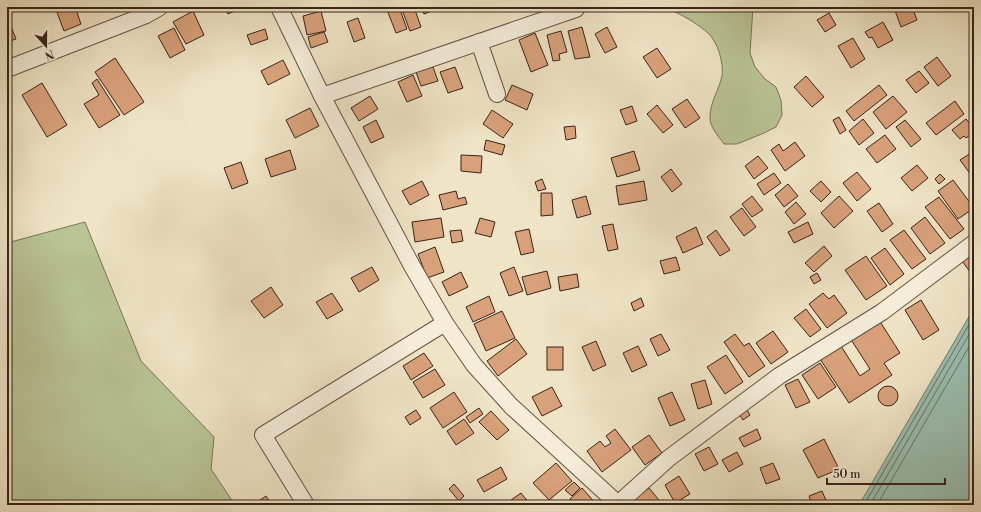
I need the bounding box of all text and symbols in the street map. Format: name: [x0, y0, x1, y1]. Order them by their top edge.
north arrow: [26, 26, 66, 66]
text: N: [42, 46, 56, 63]
scale bar: [827, 460, 945, 486]
text: 50 m: [833, 467, 861, 482]

